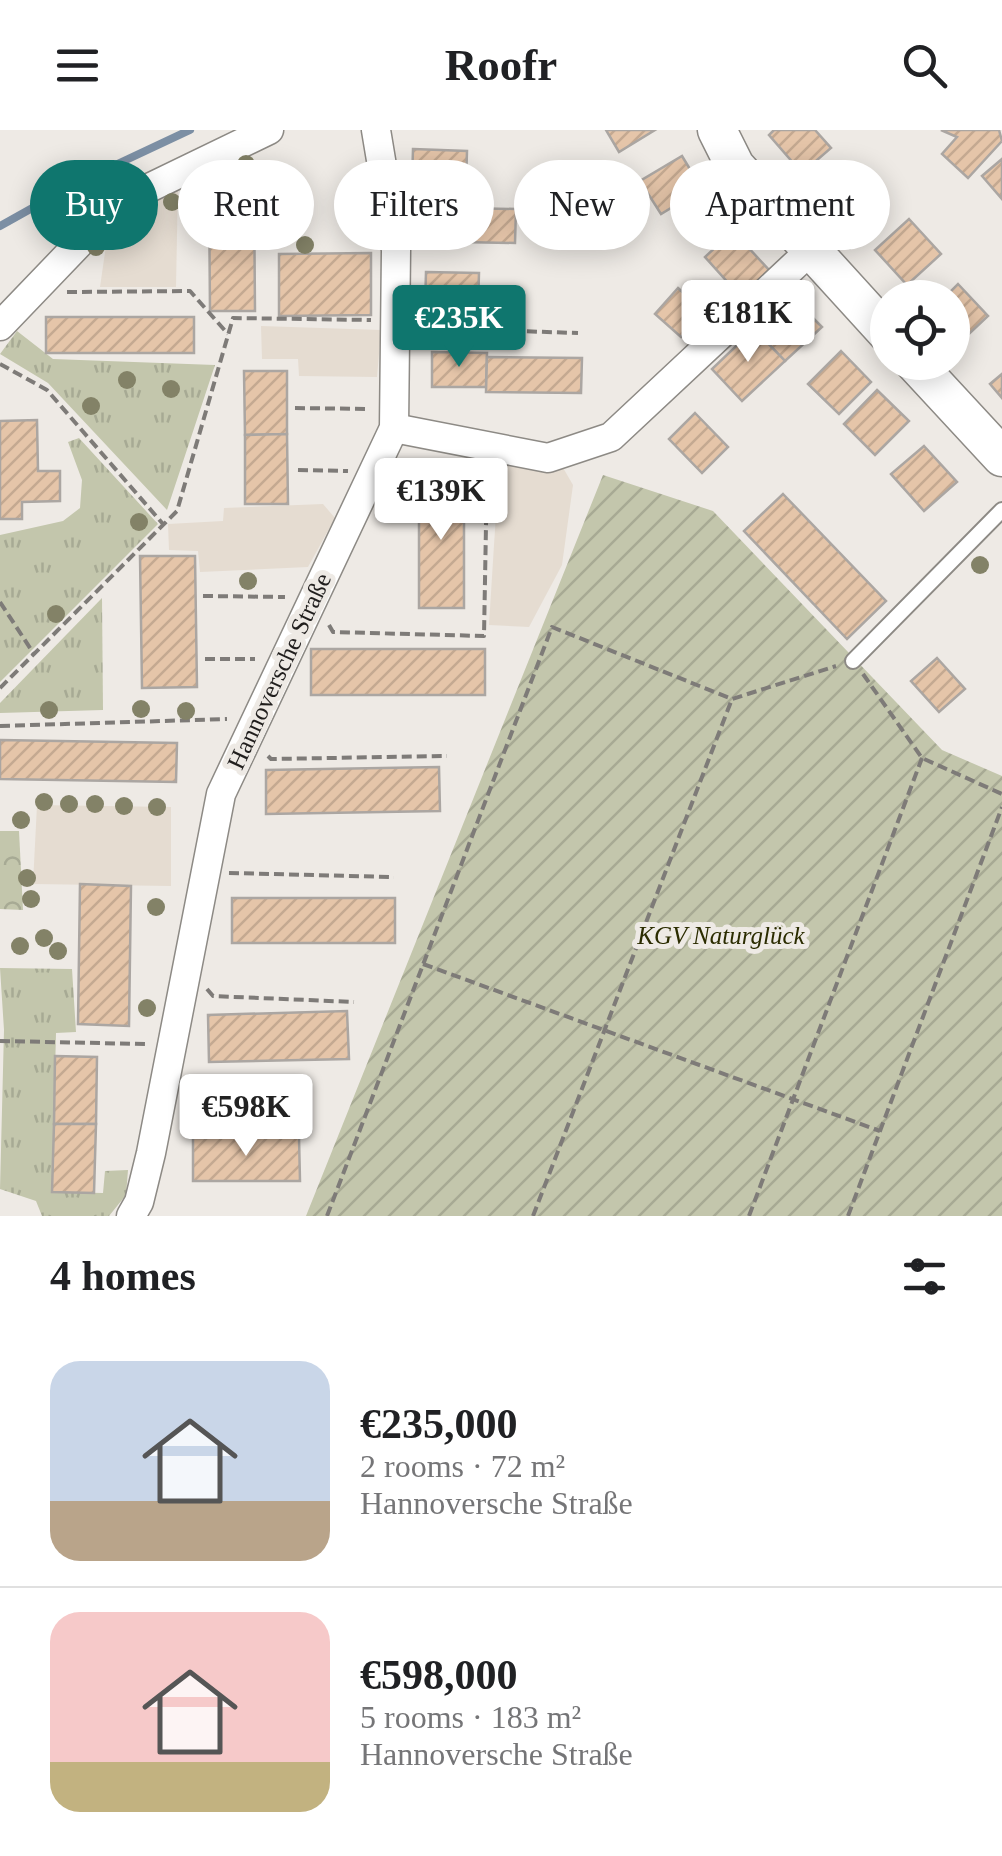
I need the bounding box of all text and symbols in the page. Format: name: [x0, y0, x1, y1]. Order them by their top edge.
icon: menu: [50, 38, 105, 93]
icon: search: [897, 38, 952, 93]
text: Roofr: [445, 40, 557, 90]
chip: Buy: [30, 160, 158, 250]
chip: Rent: [178, 160, 314, 250]
chip: Filters: [334, 160, 494, 250]
chip: New: [514, 160, 650, 250]
chip: Apartment: [670, 160, 890, 250]
pin: €181K: [678, 280, 818, 365]
map controls: [870, 280, 970, 380]
button: locate: [870, 280, 970, 380]
pin: €235K: [389, 285, 529, 370]
text: €181K: [704, 294, 792, 330]
text: €235K: [415, 299, 503, 335]
pin: €139K: [371, 458, 511, 543]
text: €139K: [397, 472, 485, 508]
street label: Hannoversche Straße: [222, 569, 336, 773]
park label: KGV Naturglück: [636, 922, 806, 949]
pin: €598K: [176, 1074, 316, 1159]
text: €598K: [202, 1088, 290, 1124]
icon: filters: [897, 1249, 952, 1304]
text: 4 homes: [50, 1253, 196, 1299]
icon: home: [130, 1401, 250, 1521]
text: €235,000: [360, 1401, 518, 1447]
text: 2 rooms · 72 m²: [360, 1448, 565, 1484]
text: Hannoversche Straße: [360, 1485, 633, 1521]
icon: home: [130, 1652, 250, 1772]
text: €598,000: [360, 1652, 518, 1698]
text: 5 rooms · 183 m²: [360, 1699, 581, 1735]
text: Hannoversche Straße: [360, 1736, 633, 1772]

